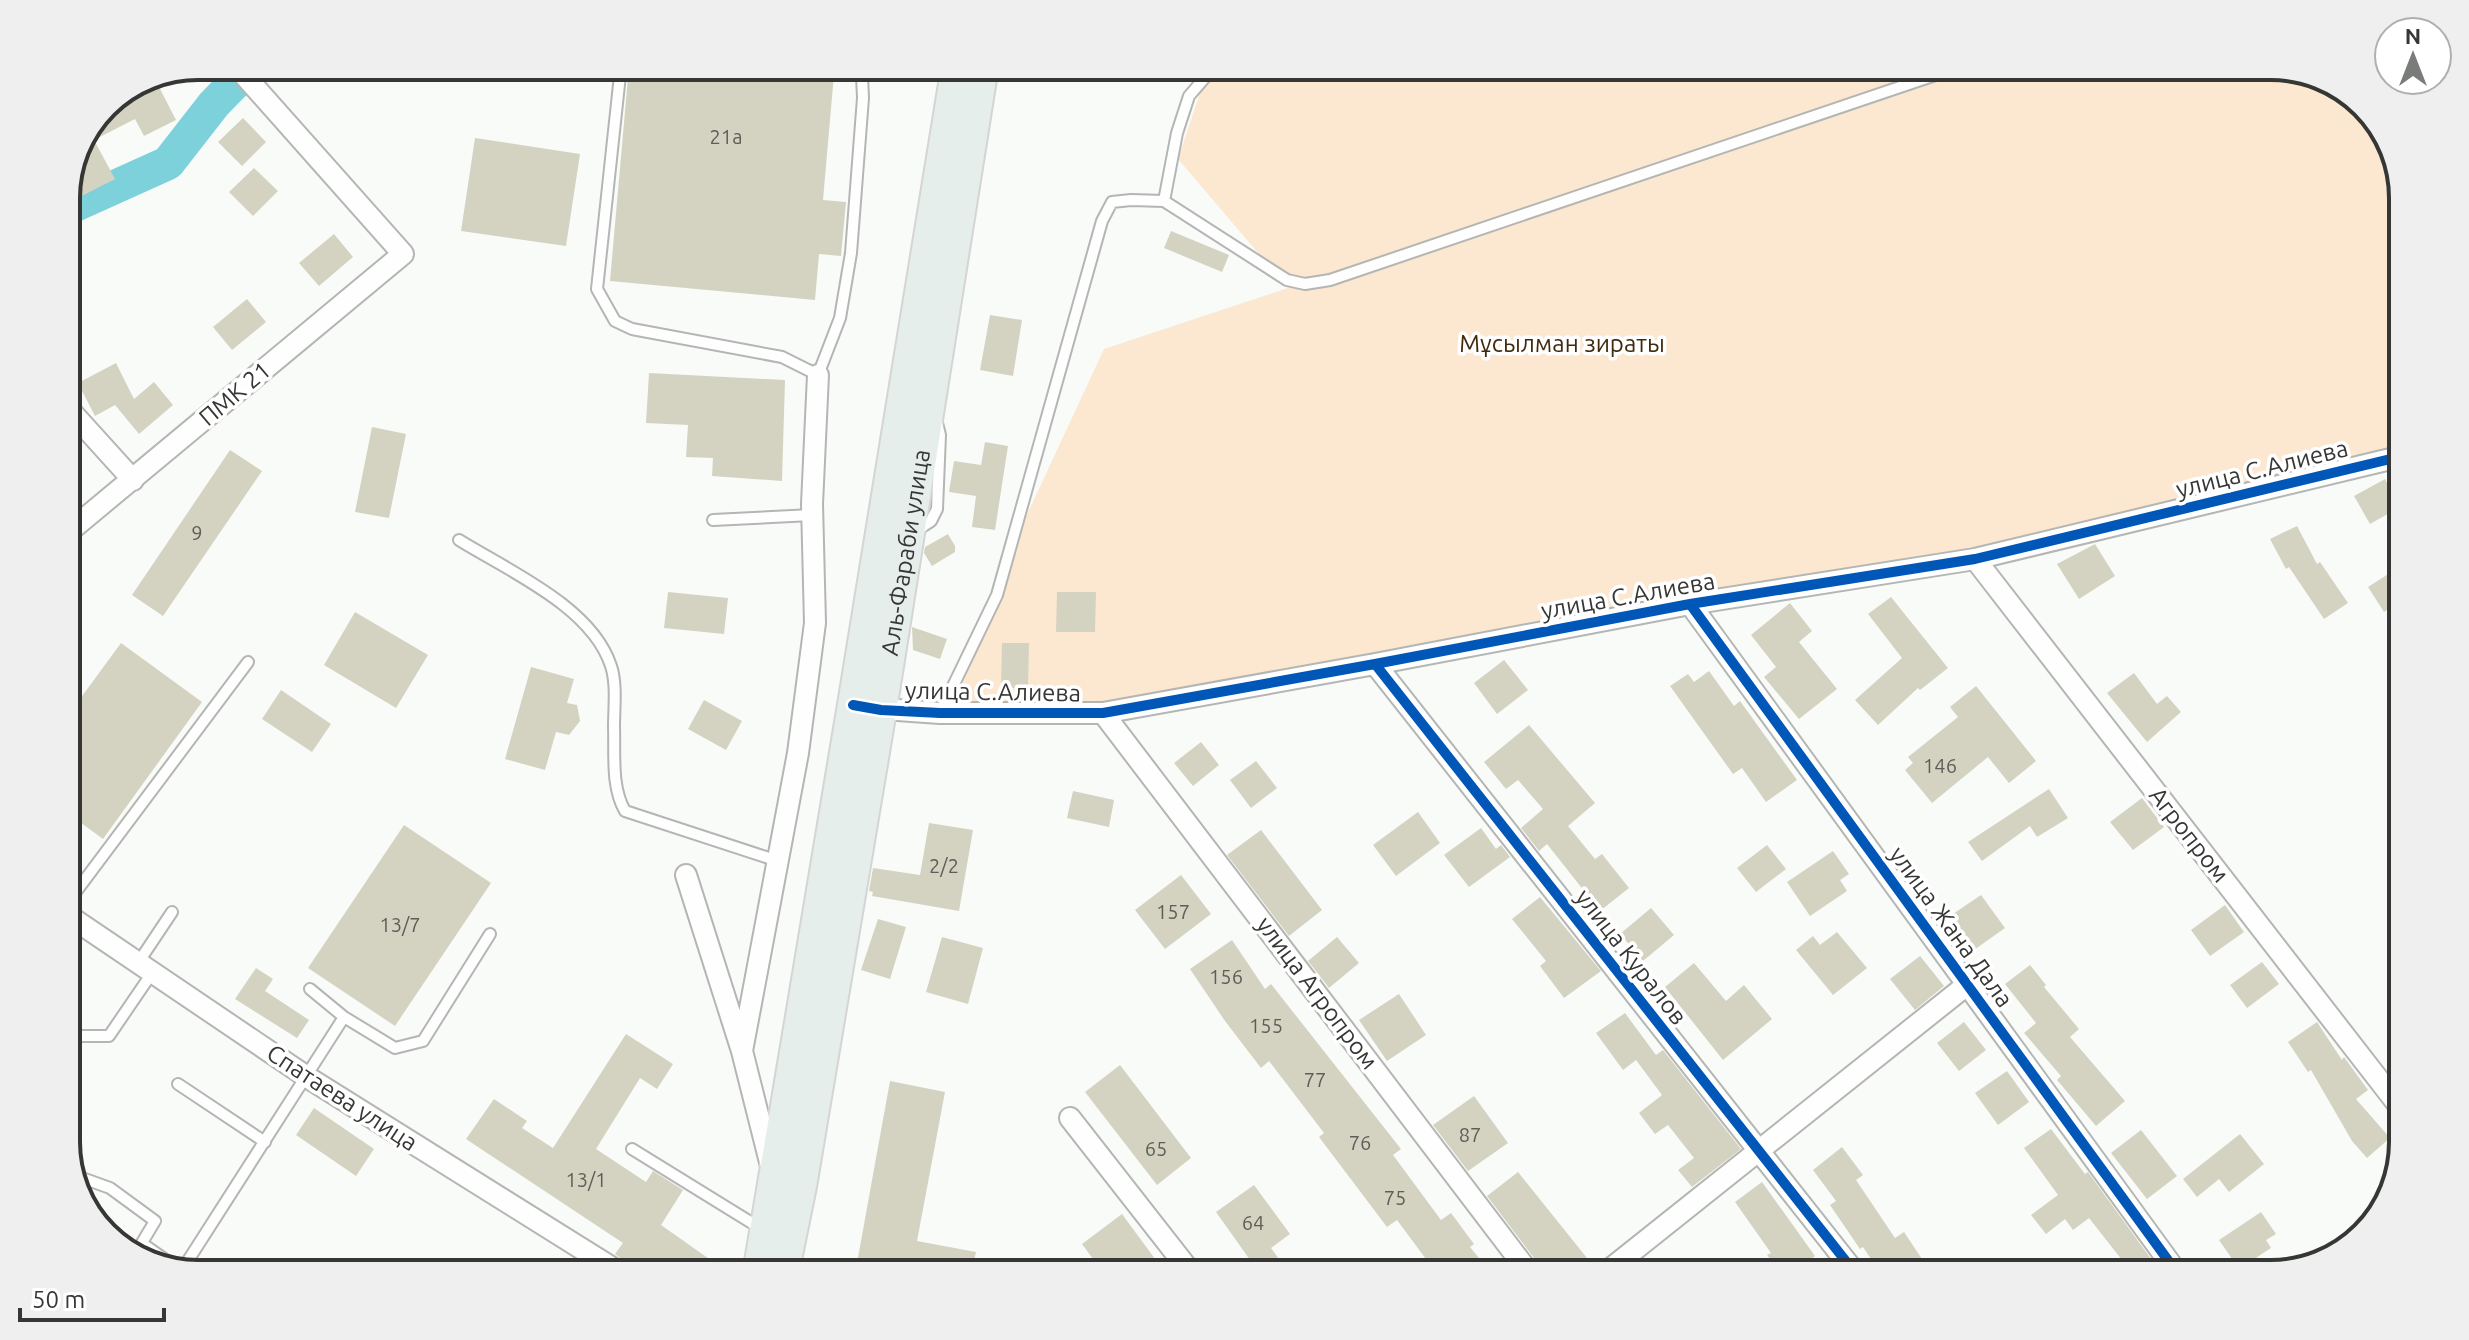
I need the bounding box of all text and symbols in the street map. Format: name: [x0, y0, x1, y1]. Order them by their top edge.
north arrow: [2373, 16, 2453, 96]
text: N: [2405, 23, 2421, 48]
house number: 21а: [710, 125, 742, 148]
park label: Мұсылман зираты: [1459, 330, 1665, 357]
street label: ПМК 21: [194, 356, 276, 431]
street label: улица С.Алиева: [2173, 434, 2351, 503]
street label: Аль-Фараби улица: [876, 447, 935, 657]
house number: 9: [191, 521, 203, 544]
street label: улица С.Алиева: [1539, 567, 1717, 624]
street label: улица С.Алиева: [905, 676, 1081, 707]
house number: 146: [1923, 754, 1957, 777]
street label: Агропром: [2144, 782, 2235, 887]
street label: улица Жана Дала: [1884, 841, 2019, 1012]
house number: 2/2: [929, 854, 959, 877]
street label: улица Куралов: [1570, 884, 1693, 1030]
house number: 157: [1156, 900, 1190, 923]
street label: улица Агропром: [1251, 911, 1384, 1074]
house number: 13/7: [379, 913, 421, 936]
house number: 156: [1209, 965, 1243, 988]
house number: 155: [1249, 1014, 1283, 1037]
street label: Спатаева улица: [262, 1039, 423, 1156]
house number: 77: [1304, 1068, 1326, 1091]
house number: 87: [1459, 1123, 1481, 1146]
house number: 76: [1349, 1131, 1371, 1154]
house number: 65: [1145, 1137, 1167, 1160]
house number: 13/1: [565, 1168, 607, 1191]
house number: 75: [1384, 1186, 1406, 1209]
house number: 64: [1242, 1211, 1264, 1234]
scale bar: [20, 1272, 164, 1322]
text: 50 m: [32, 1286, 85, 1313]

